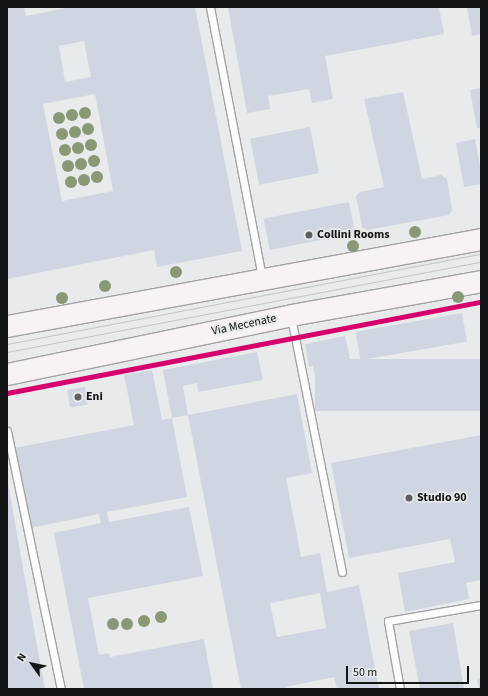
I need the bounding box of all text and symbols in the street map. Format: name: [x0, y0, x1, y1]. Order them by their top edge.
place label: Collini Rooms: [317, 228, 390, 242]
marker: Collini Rooms: [304, 230, 314, 240]
street label: Via Mecenate: [210, 311, 278, 339]
place label: Eni: [86, 390, 103, 404]
marker: Eni: [73, 392, 83, 402]
place label: Studio 90: [417, 491, 467, 505]
marker: Studio 90: [404, 493, 414, 503]
north arrow: [12, 644, 52, 684]
text: N: [13, 650, 30, 664]
scale bar: [348, 658, 471, 684]
text: 50 m: [353, 664, 377, 681]

